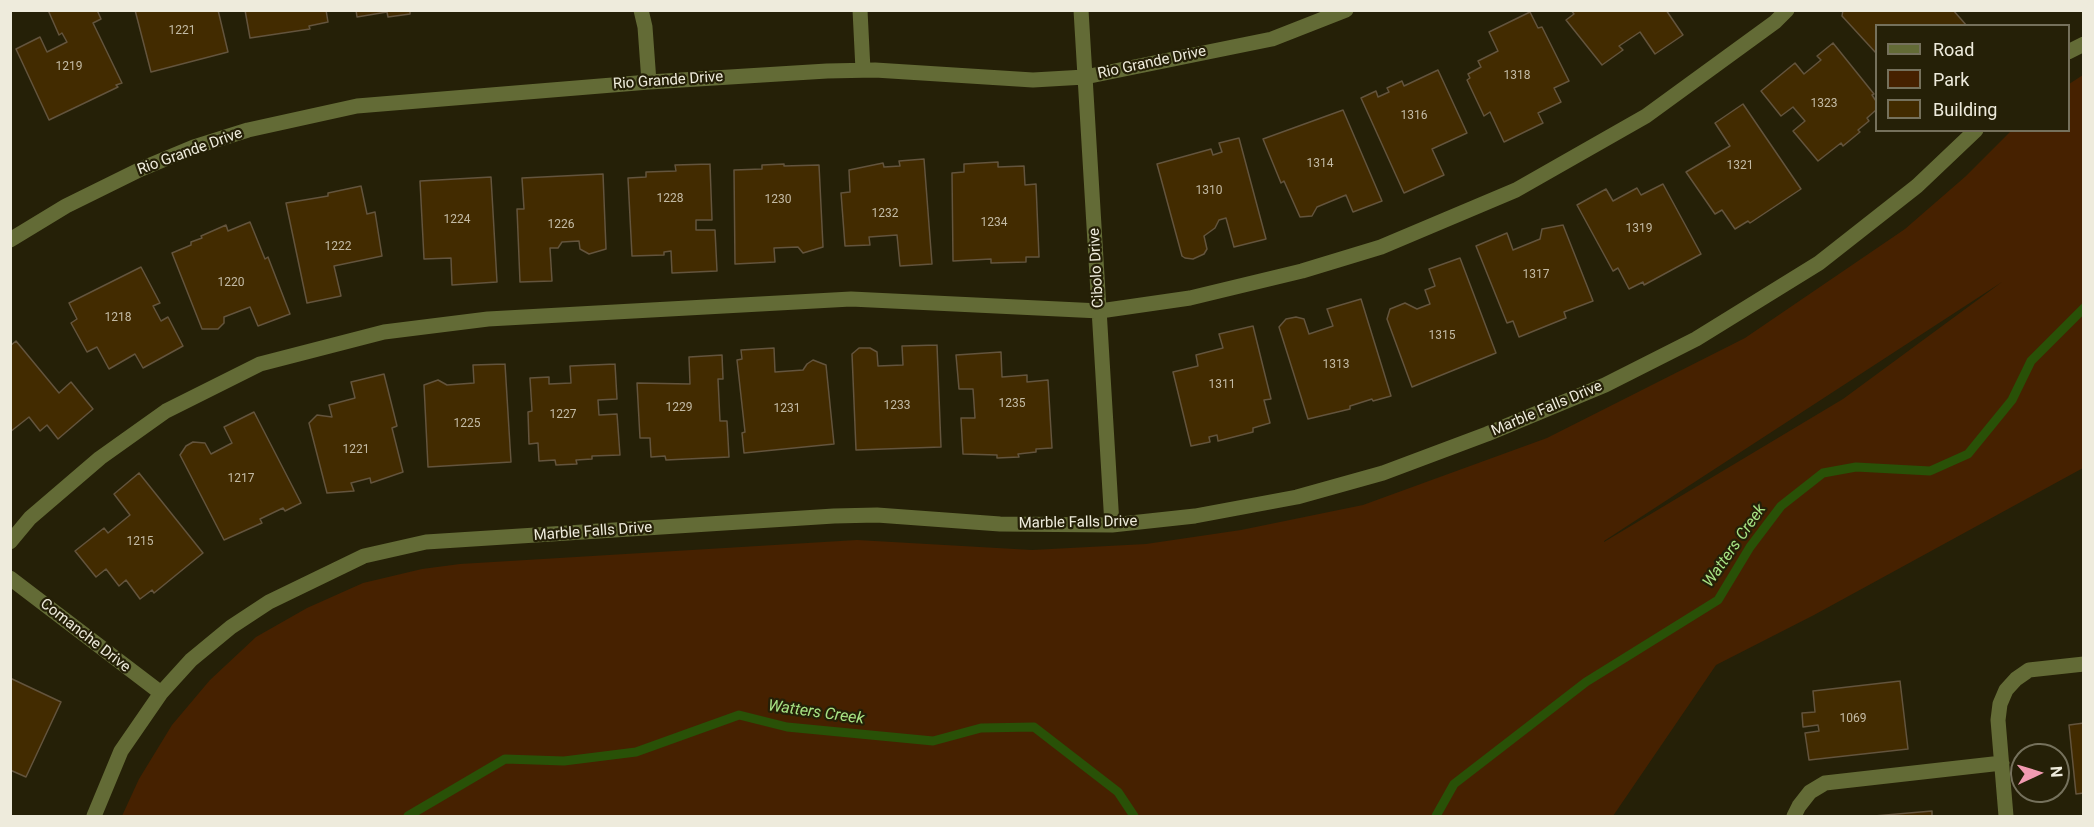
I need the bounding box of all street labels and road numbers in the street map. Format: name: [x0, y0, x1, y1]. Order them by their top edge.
street label: Rio Grande Drive: [1096, 43, 1208, 83]
street label: Rio Grande Drive: [612, 68, 724, 94]
street label: Rio Grande Drive: [135, 125, 245, 179]
street label: Cibolo Drive: [1086, 228, 1108, 308]
street label: Marble Falls Drive: [1489, 378, 1605, 440]
street label: Marble Falls Drive: [1018, 513, 1138, 533]
street label: Marble Falls Drive: [533, 519, 653, 545]
street label: Comanche Drive: [36, 595, 134, 677]

